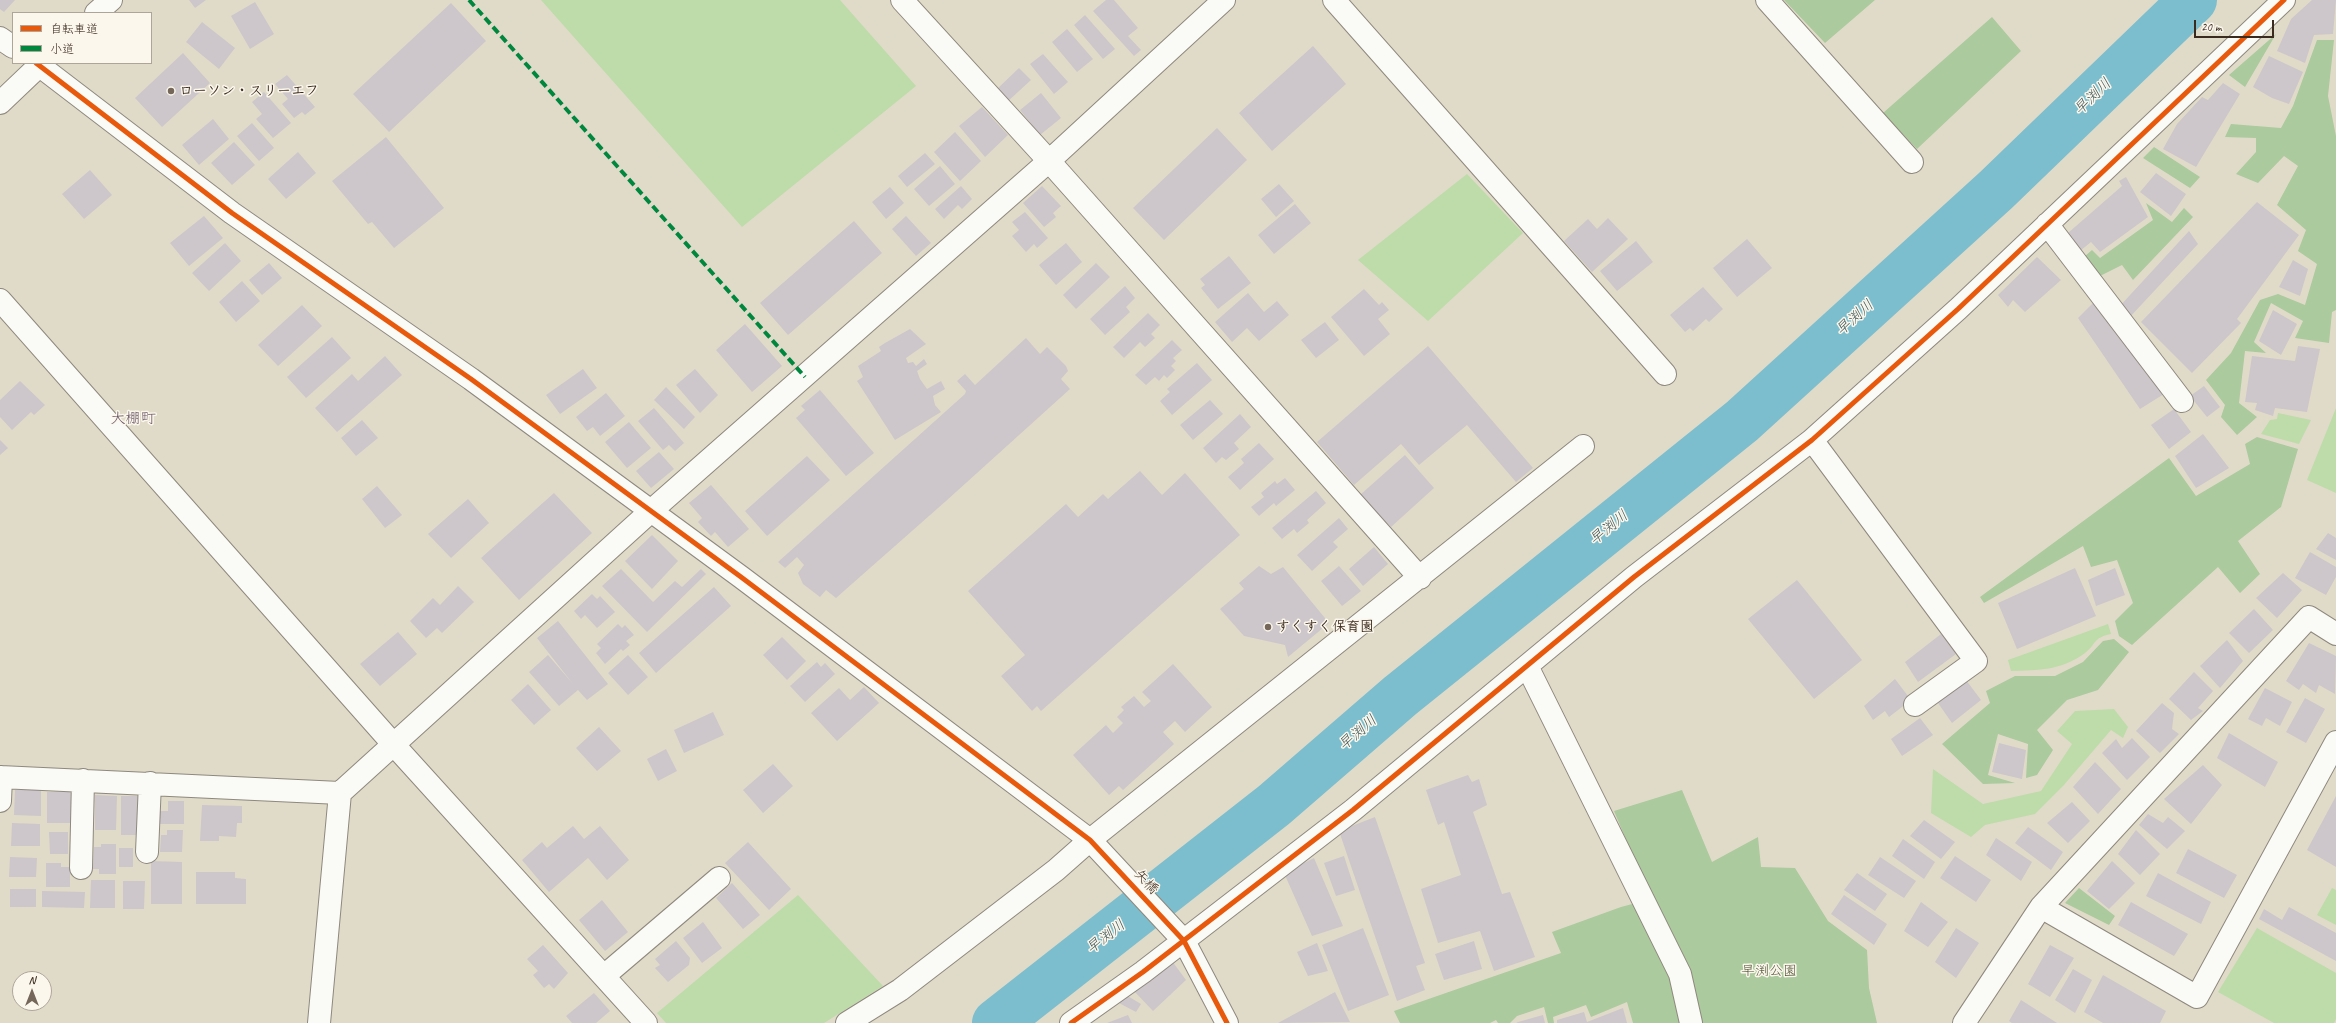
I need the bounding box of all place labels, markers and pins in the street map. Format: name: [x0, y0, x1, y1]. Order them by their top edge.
place label: ローソン・スリーエフ: [179, 83, 319, 99]
marker: ローソン・スリーエフ: [166, 86, 176, 96]
place label: すくすく保育園: [1276, 619, 1374, 635]
marker: すくすく保育園: [1263, 622, 1273, 632]

